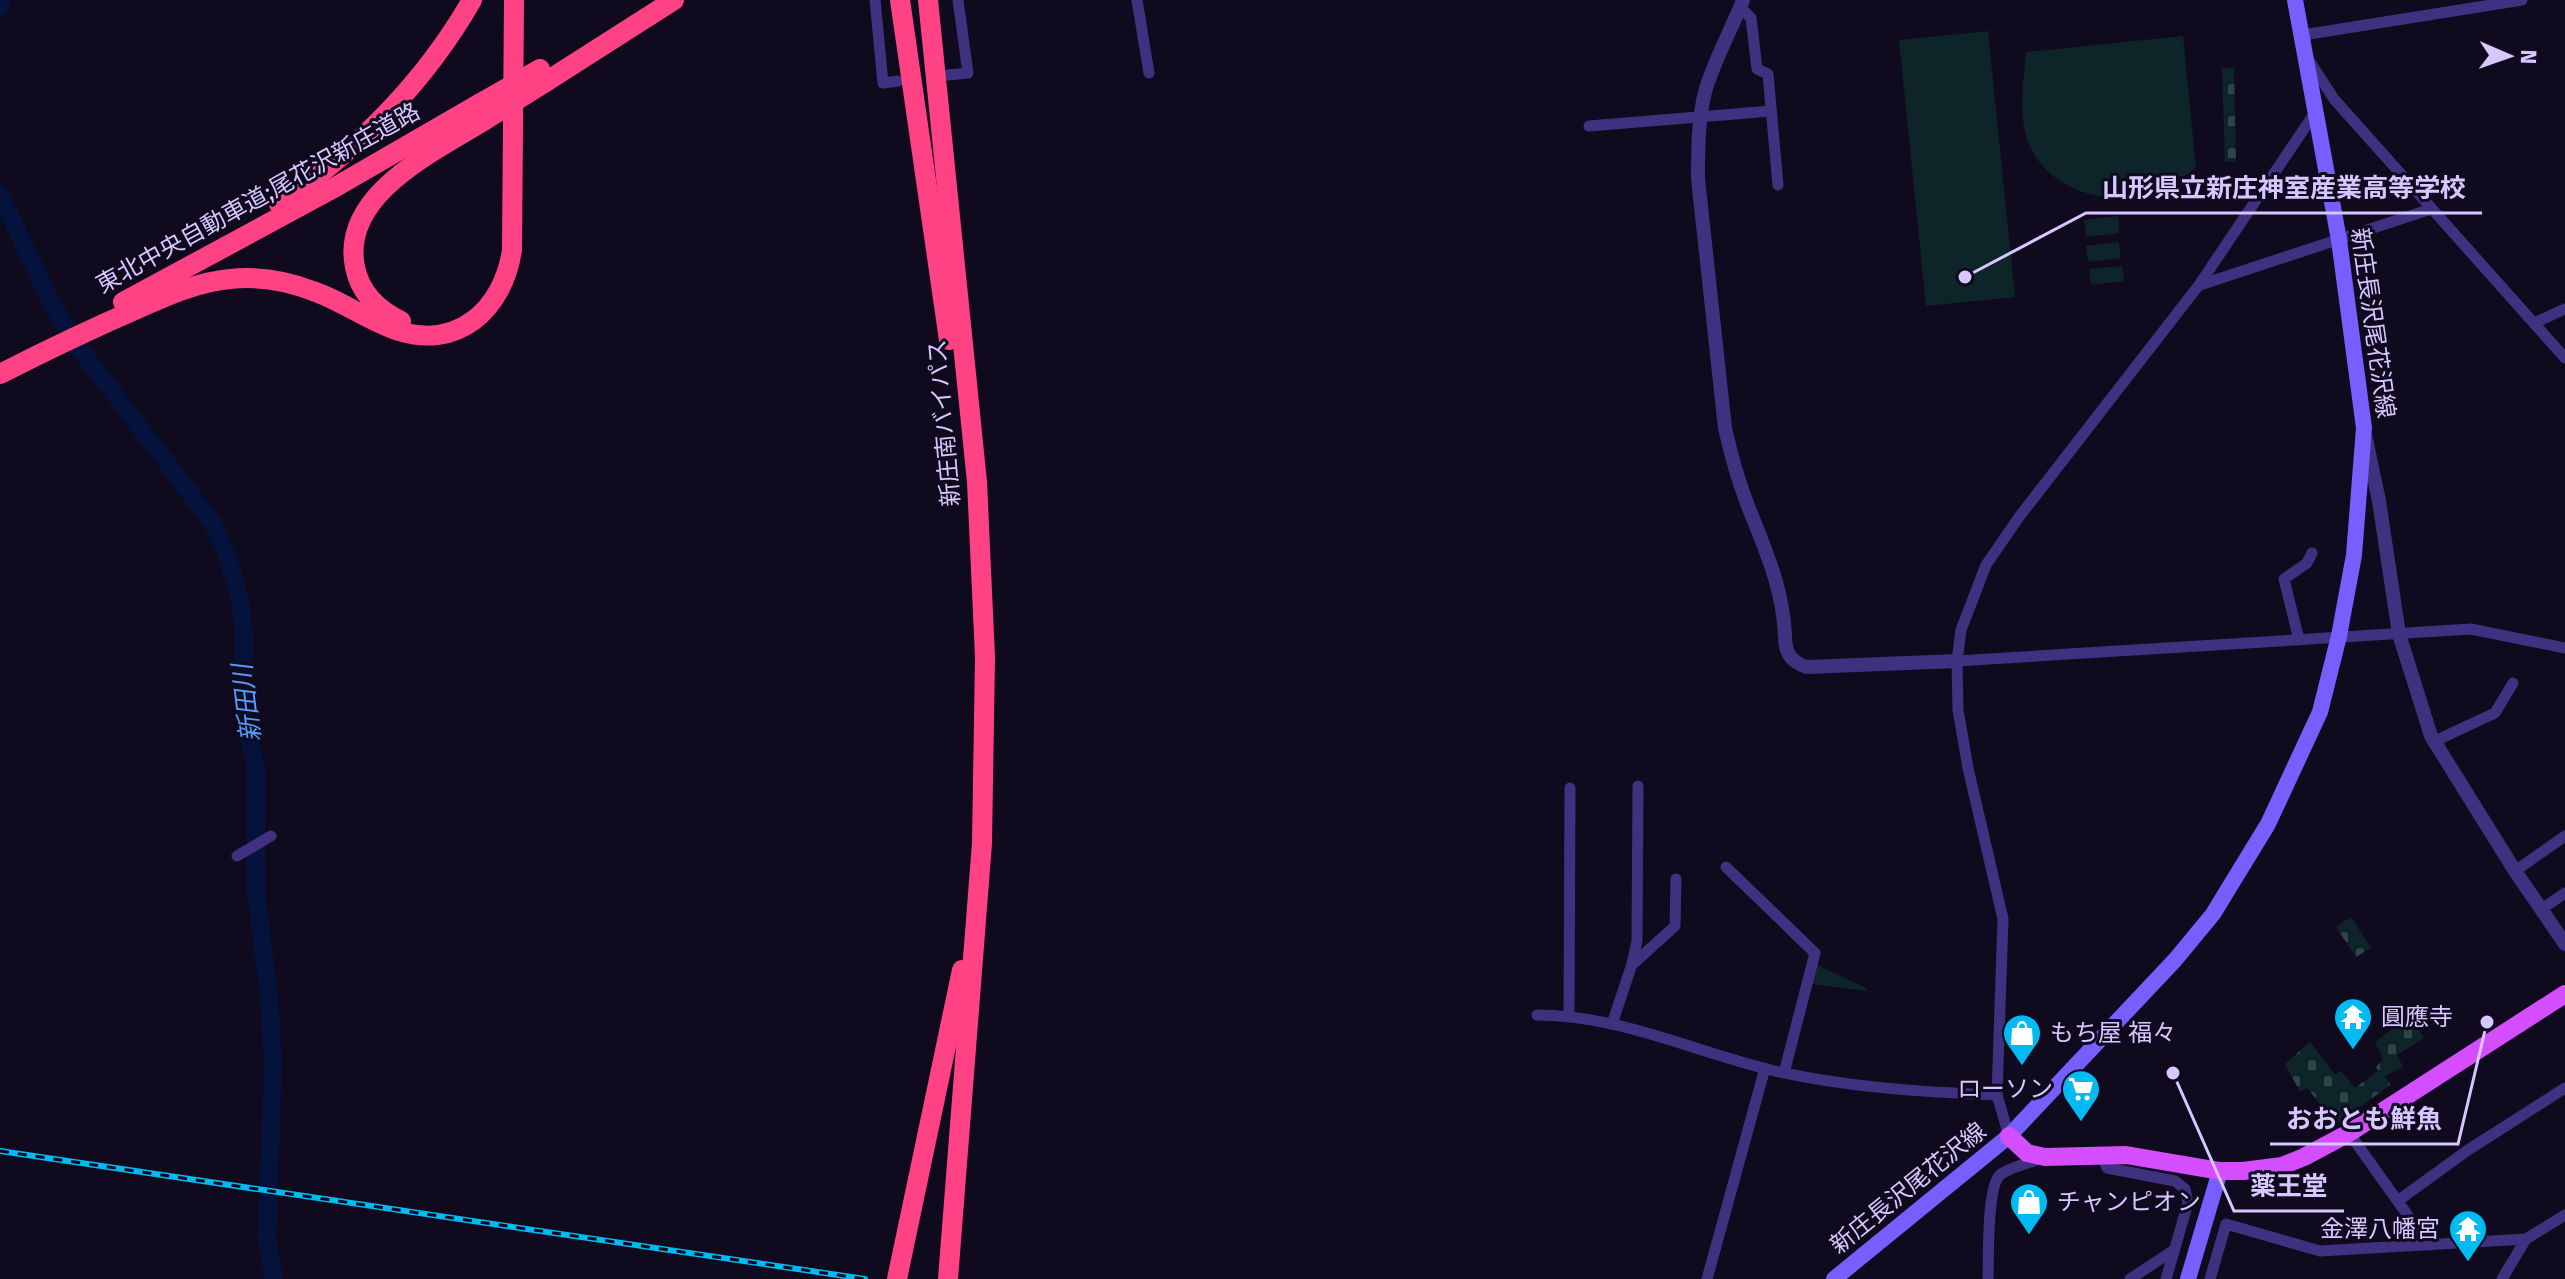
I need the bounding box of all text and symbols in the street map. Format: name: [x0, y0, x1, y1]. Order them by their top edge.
north arrow: [2469, 16, 2549, 96]
text: N: [2515, 49, 2542, 64]
street label: 東北中央自動車道;尾花沢新庄道路: [91, 97, 425, 299]
callout: 山形県立新庄神室産業高等学校: [2086, 163, 2482, 213]
text: 山形県立新庄神室産業高等学校: [2102, 173, 2466, 204]
street label: 新庄長沢尾花沢線: [2346, 226, 2400, 420]
street label: 新庄南バイパス: [923, 338, 965, 508]
water label: 新田川: [226, 659, 267, 744]
temple icon: 圓應寺: [2332, 996, 2374, 1051]
place label: 圓應寺: [2381, 1003, 2453, 1031]
shop icon: もち屋 福々: [2001, 1012, 2043, 1067]
place label: もち屋 福々: [2050, 1019, 2176, 1047]
supermarket icon: ローソン: [2060, 1068, 2102, 1123]
place label: ローソン: [1957, 1075, 2053, 1103]
callout: おおとも鮮魚: [2270, 1094, 2458, 1144]
text: おおとも鮮魚: [2286, 1104, 2442, 1135]
street label: 新庄長沢尾花沢線: [1825, 1117, 1991, 1259]
callout: 薬王堂: [2234, 1161, 2344, 1211]
text: 薬王堂: [2250, 1171, 2328, 1202]
shop icon: チャンピオン: [2008, 1181, 2050, 1236]
place label: チャンピオン: [2057, 1188, 2201, 1216]
temple icon: 金澤八幡宮: [2447, 1208, 2489, 1263]
place label: 金澤八幡宮: [2320, 1215, 2440, 1243]

